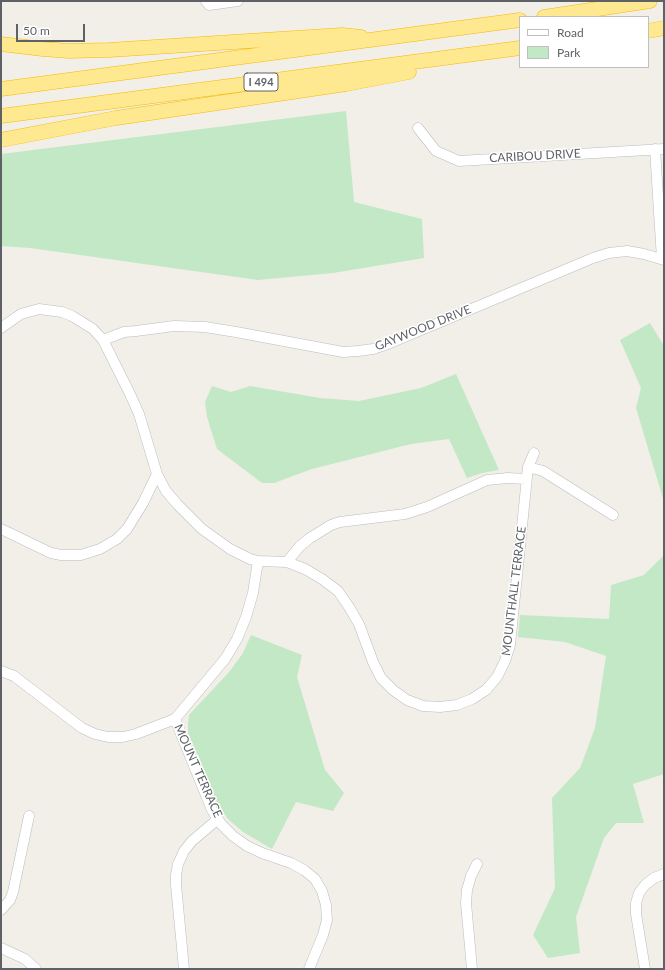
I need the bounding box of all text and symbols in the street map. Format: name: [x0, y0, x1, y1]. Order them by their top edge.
scale bar: [18, 16, 87, 42]
legend: [519, 16, 649, 68]
text: 50 m: [23, 23, 50, 38]
text: Road: [557, 25, 584, 40]
text: Park: [557, 45, 580, 60]
road number: I 494: [244, 73, 278, 91]
street label: CARIBOU DRIVE: [489, 146, 581, 166]
street label: GAYWOOD DRIVE: [373, 302, 473, 354]
street label: MOUNTHALL TERRACE: [499, 525, 529, 657]
street label: MOUNT TERRACE: [171, 722, 225, 820]

